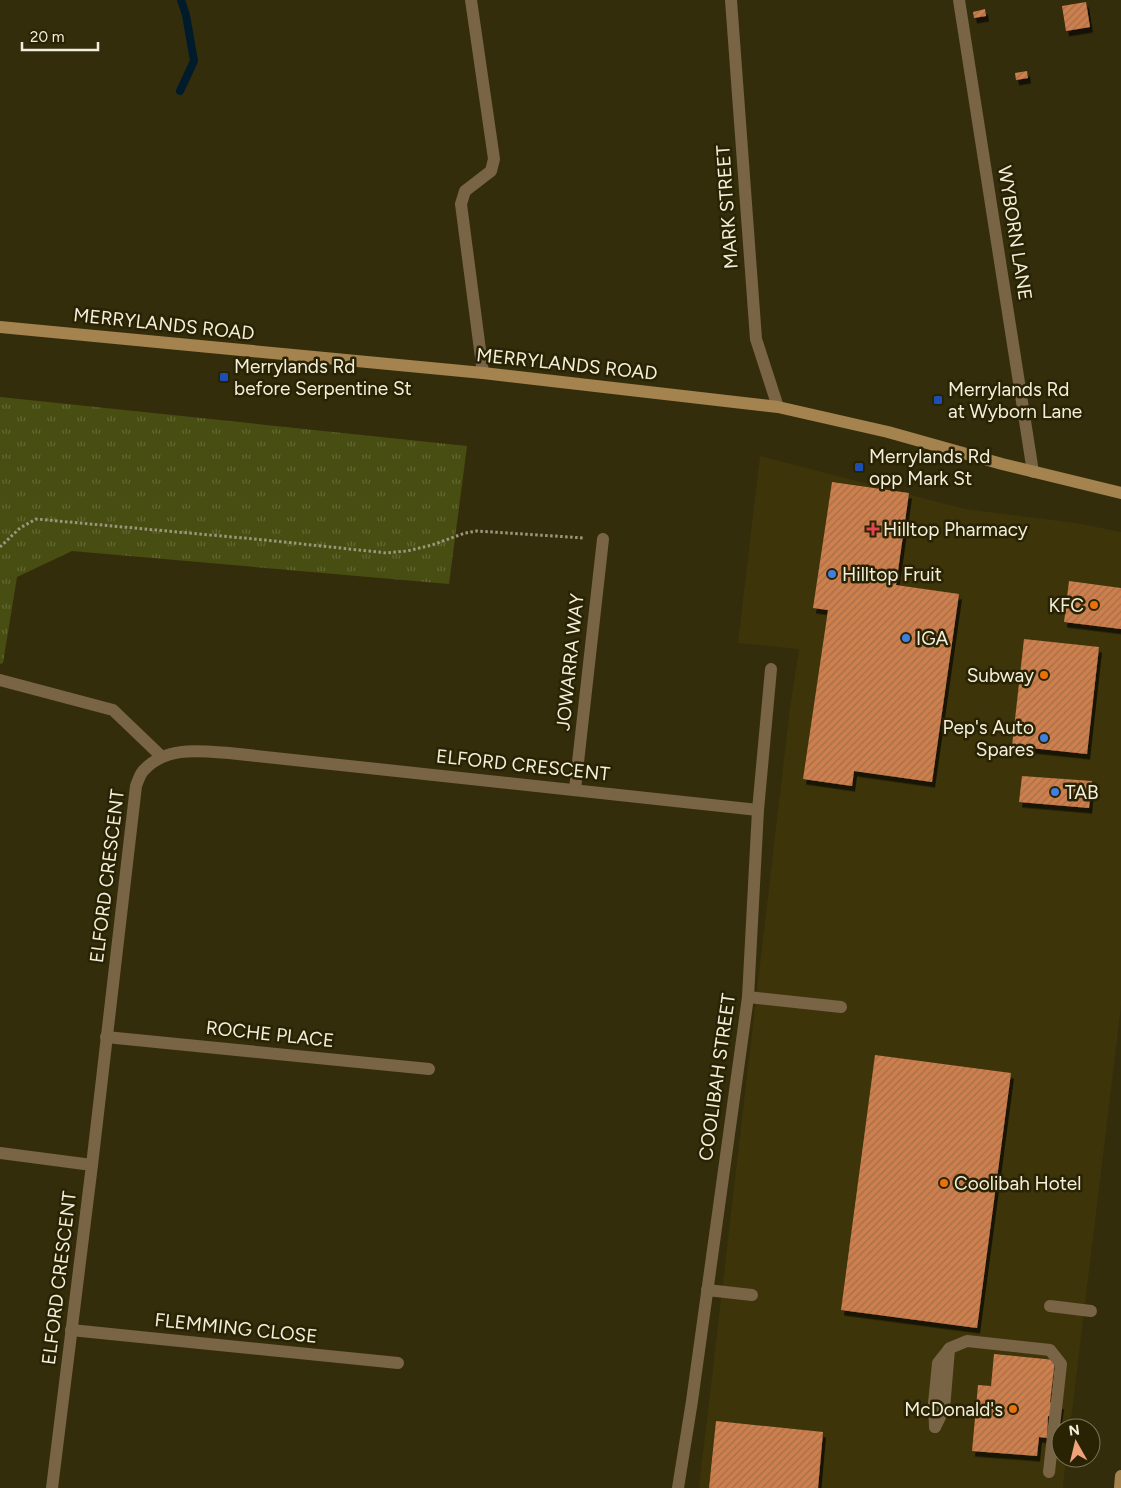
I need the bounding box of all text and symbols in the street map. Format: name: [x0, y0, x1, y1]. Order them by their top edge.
scale bar: [22, 20, 99, 52]
text: 20 m: [30, 28, 64, 46]
street label: MARK STREET: [711, 144, 743, 270]
street label: WYBORN LANE: [993, 164, 1037, 302]
street label: MERRYLANDS ROAD: [72, 303, 256, 345]
street label: MERRYLANDS ROAD: [475, 343, 659, 385]
place label: Merrylands Rd before Serpentine St: [234, 355, 412, 400]
marker: Merrylands Rd before Serpentine St: [218, 371, 230, 383]
place label: Merrylands Rd at Wyborn Lane: [948, 378, 1082, 423]
marker: Merrylands Rd at Wyborn Lane: [932, 394, 944, 406]
place label: Merrylands Rd opp Mark St: [869, 445, 990, 490]
marker: Merrylands Rd opp Mark St: [853, 461, 865, 473]
place label: Hilltop Pharmacy: [883, 518, 1028, 541]
marker: Hilltop Pharmacy: [867, 523, 879, 535]
place label: Hilltop Fruit: [842, 563, 942, 586]
marker: Hilltop Fruit: [826, 568, 838, 580]
street label: JOWARRA WAY: [551, 592, 589, 732]
place label: KFC: [1048, 594, 1084, 617]
marker: KFC: [1088, 599, 1100, 611]
place label: IGA: [916, 627, 948, 650]
marker: IGA: [900, 632, 912, 644]
place label: Subway: [967, 664, 1034, 687]
marker: Subway: [1038, 669, 1050, 681]
place label: Pep's Auto Spares: [943, 716, 1034, 761]
marker: Pep's Auto Spares: [1038, 732, 1050, 744]
street label: ELFORD CRESCENT: [435, 744, 611, 786]
place label: TAB: [1065, 781, 1099, 804]
marker: TAB: [1049, 786, 1061, 798]
street label: ELFORD CRESCENT: [85, 787, 129, 964]
street label: COOLIBAH STREET: [694, 991, 740, 1162]
street label: ROCHE PLACE: [205, 1016, 335, 1052]
place label: Coolibah Hotel: [954, 1172, 1081, 1195]
marker: Coolibah Hotel: [938, 1177, 950, 1189]
street label: ELFORD CRESCENT: [37, 1189, 81, 1366]
street label: FLEMMING CLOSE: [154, 1308, 318, 1348]
place label: McDonald's: [904, 1398, 1003, 1421]
marker: McDonald's: [1007, 1403, 1019, 1415]
north arrow: [1051, 1418, 1101, 1468]
text: N: [1068, 1421, 1081, 1440]

